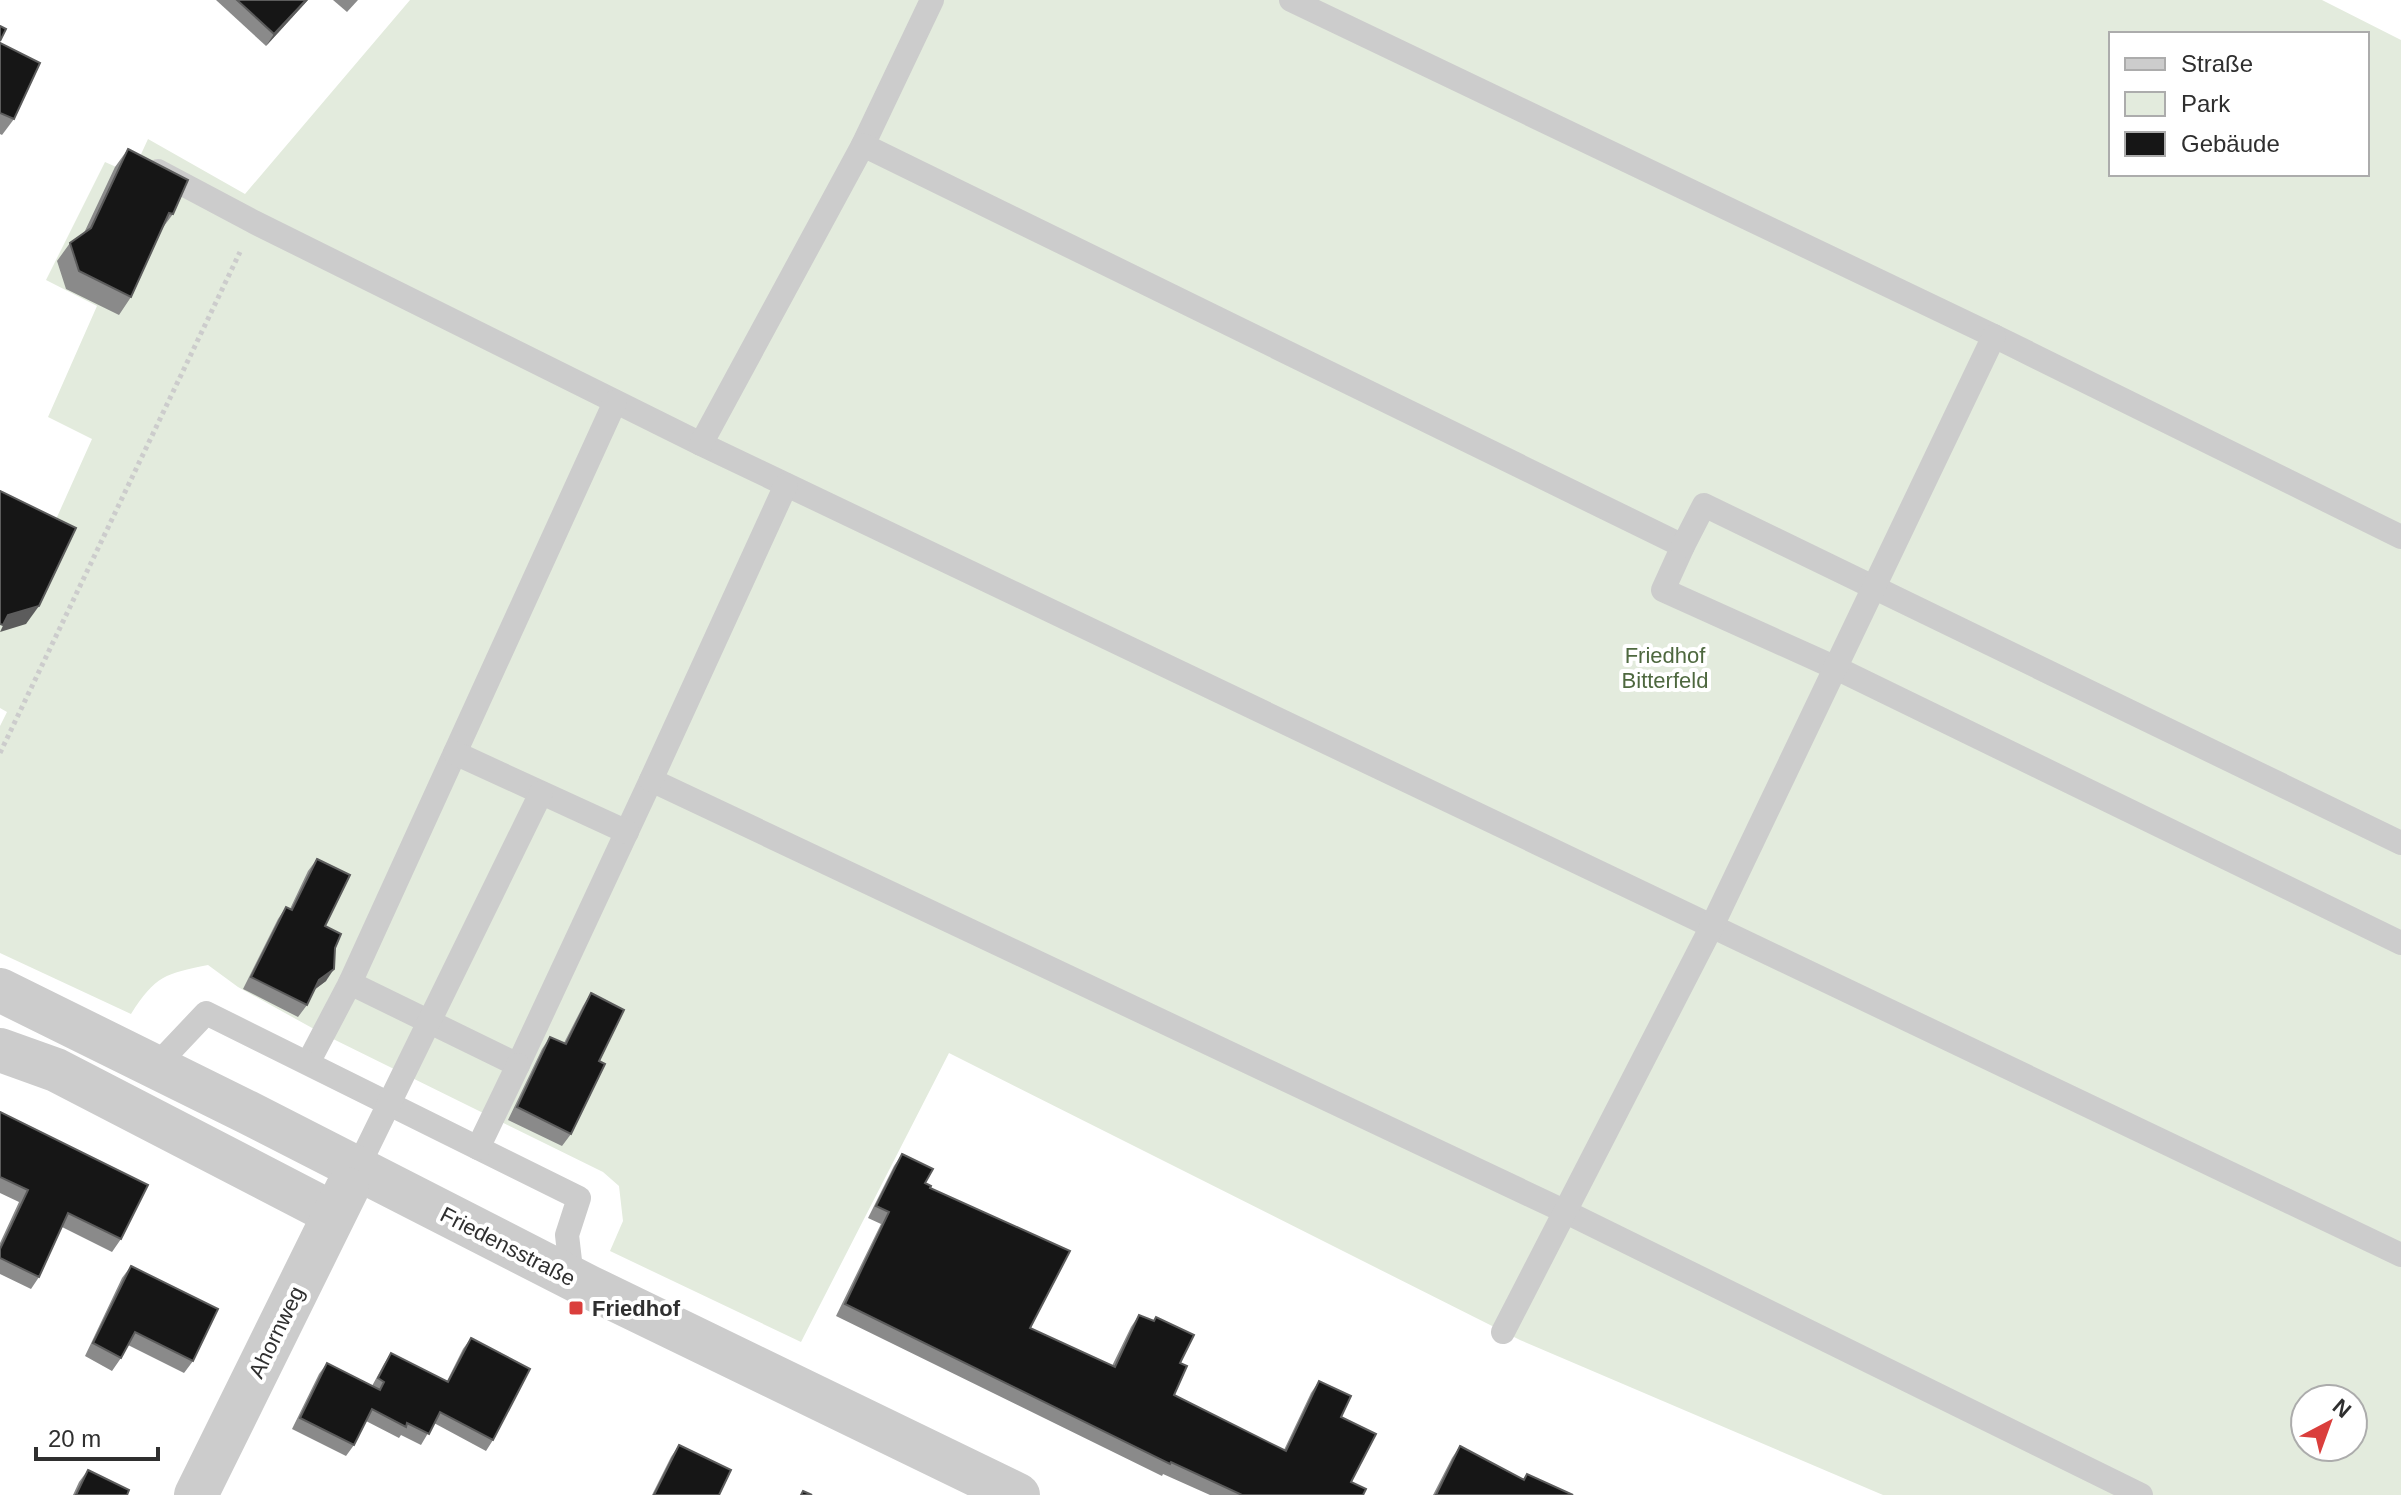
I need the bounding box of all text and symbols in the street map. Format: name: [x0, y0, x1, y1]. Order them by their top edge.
legend: [2109, 32, 2369, 176]
text: Straße: [2181, 50, 2253, 77]
text: Park: [2181, 90, 2231, 117]
text: Gebäude: [2181, 130, 2280, 157]
park label: Friedhof Bitterfeld: [1622, 643, 1708, 693]
street label: Friedensstraße: [436, 1202, 579, 1291]
street label: Ahornweg: [243, 1282, 309, 1382]
place label: Friedhof: [592, 1296, 681, 1321]
marker: Friedhof: [567, 1299, 585, 1317]
north arrow: [2289, 1383, 2369, 1463]
text: N: [2328, 1394, 2356, 1423]
scale bar: [36, 1411, 158, 1461]
text: 20 m: [48, 1425, 101, 1452]

